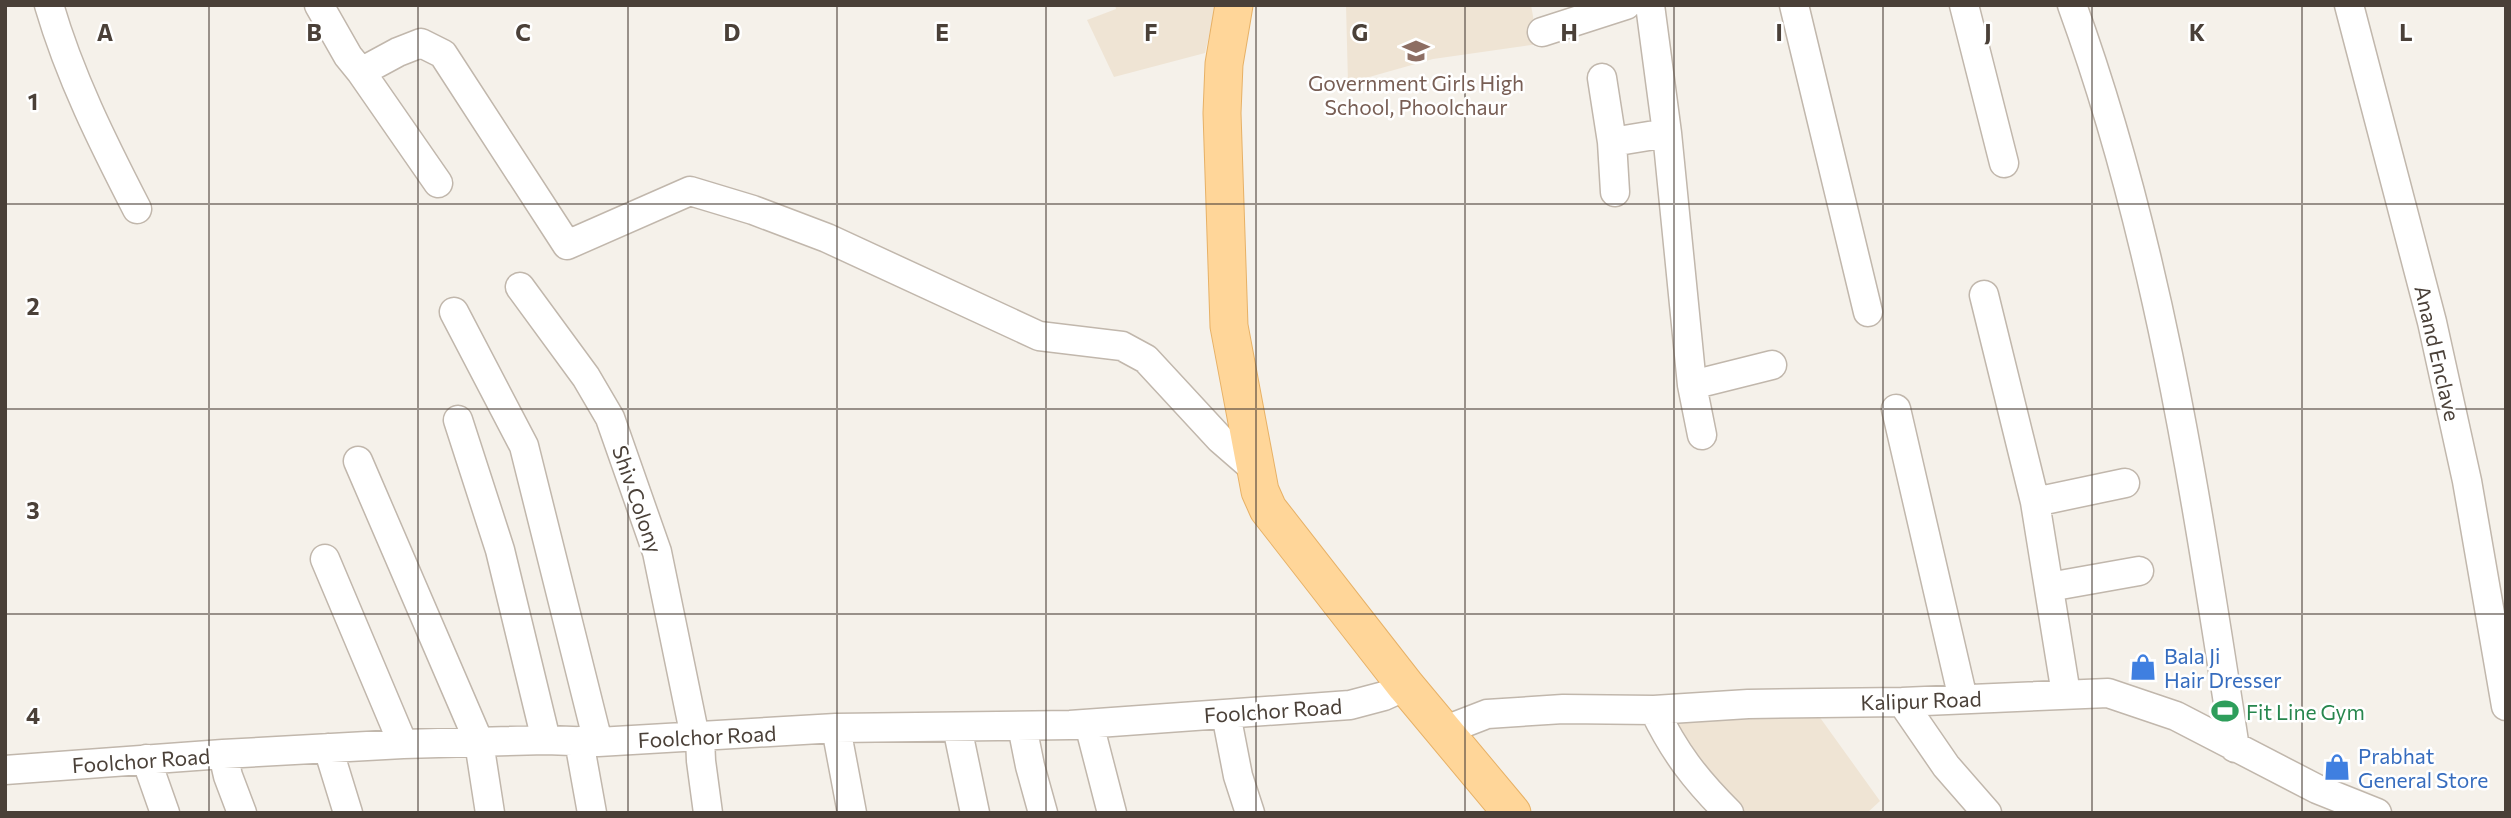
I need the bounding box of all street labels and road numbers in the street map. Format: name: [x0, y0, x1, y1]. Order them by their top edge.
street label: Anand Enclave: [2410, 283, 2466, 423]
street label: Shiv Colony: [608, 442, 668, 556]
street label: Kalipur Road: [1860, 685, 1982, 715]
street label: Foolchor Road: [1203, 693, 1343, 727]
street label: Foolchor Road: [637, 720, 777, 752]
street label: Foolchor Road: [71, 743, 211, 777]

